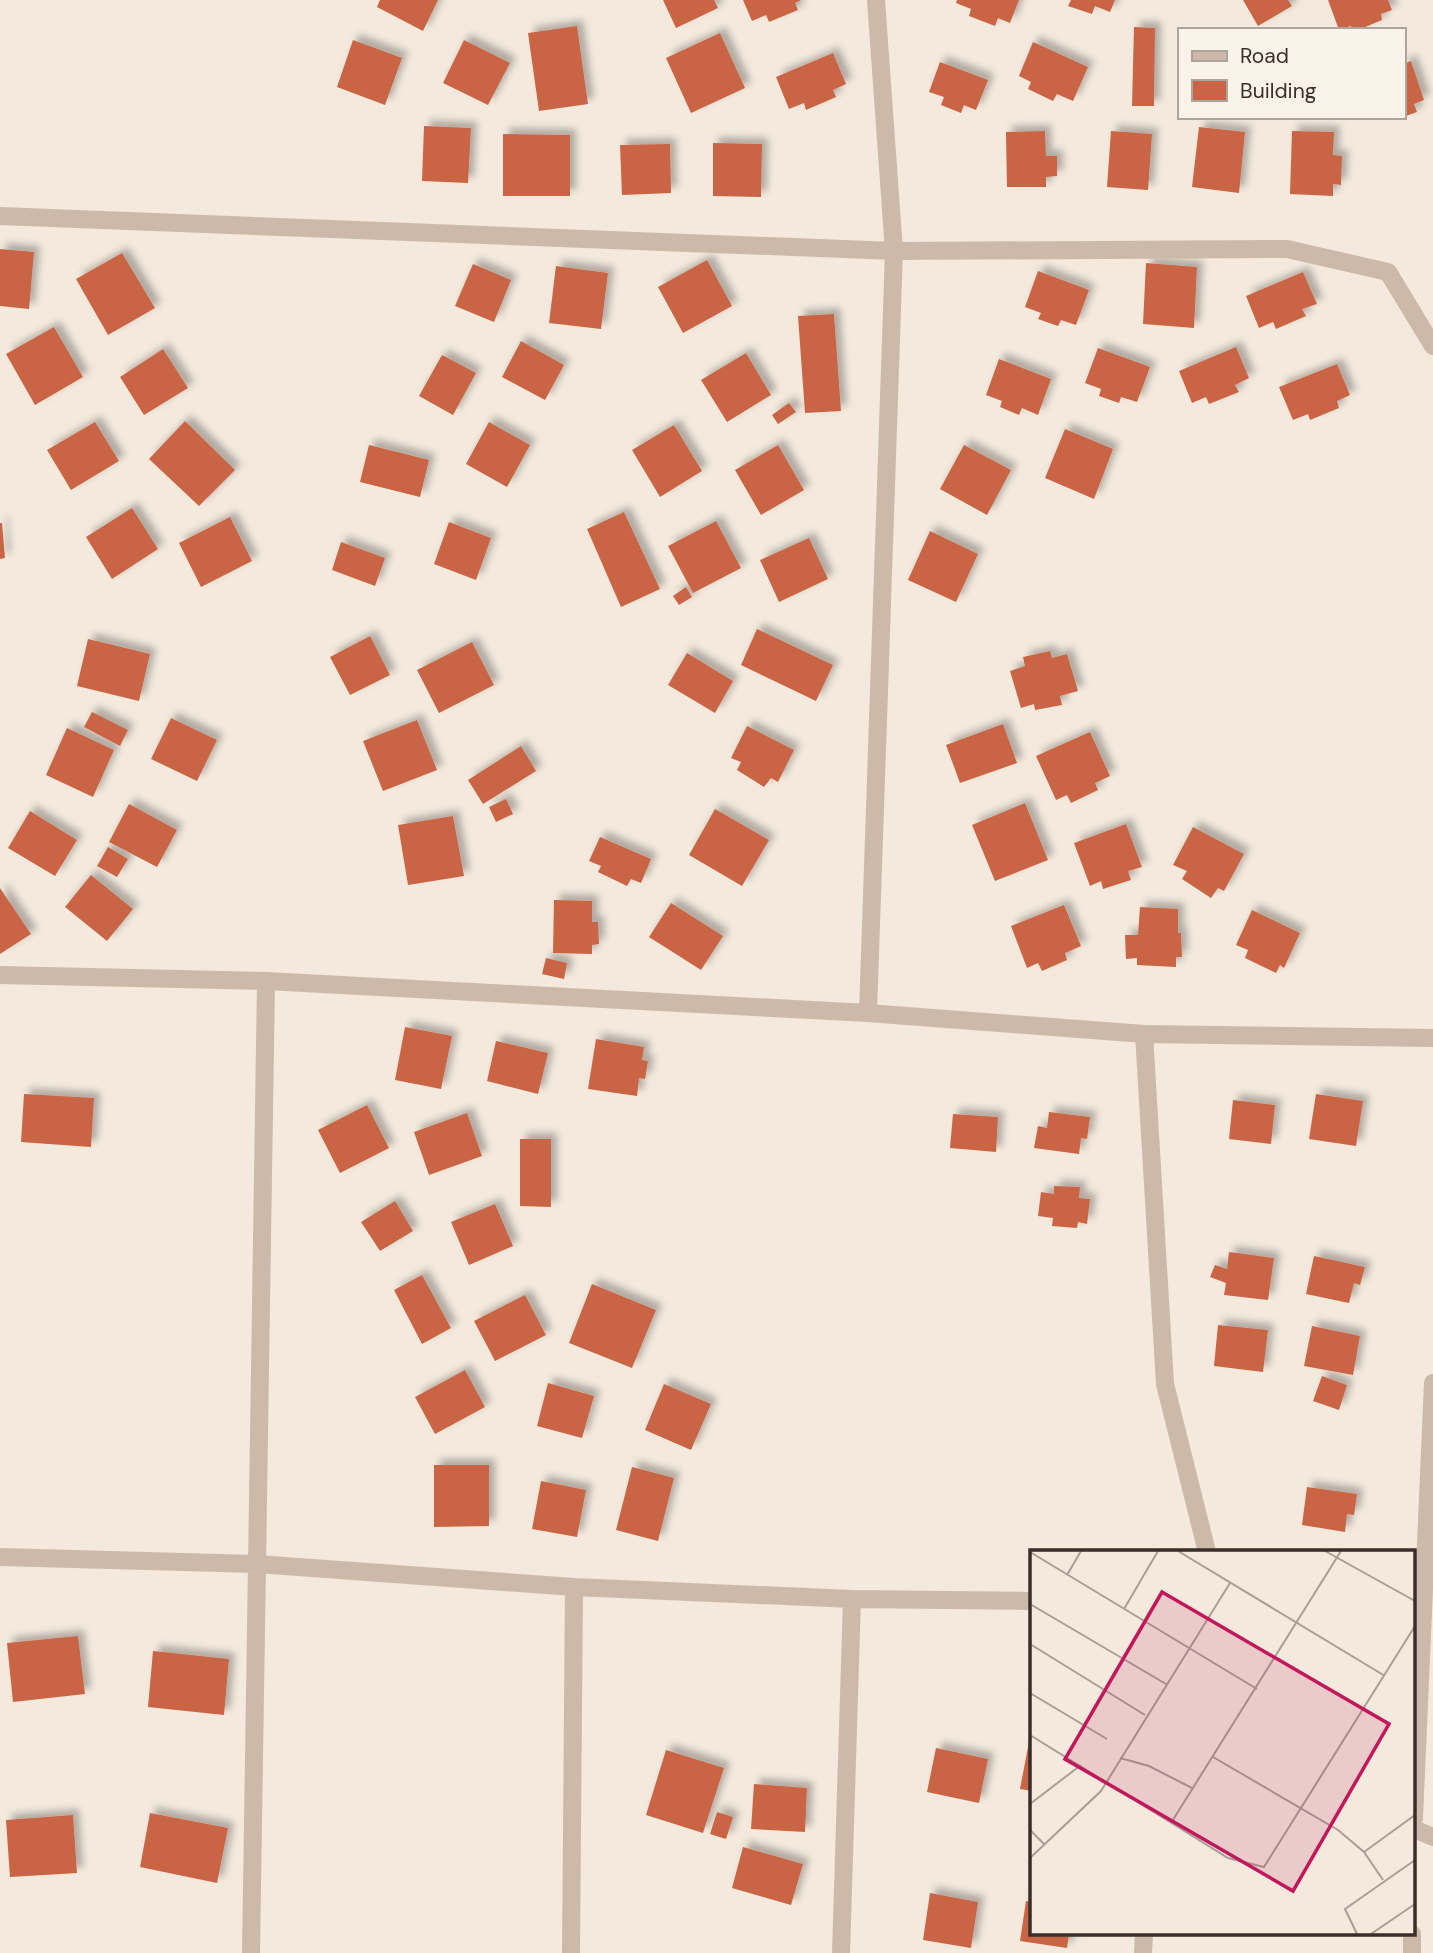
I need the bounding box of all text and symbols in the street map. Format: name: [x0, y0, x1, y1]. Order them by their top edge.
legend: [1178, 28, 1405, 119]
text: Road: [1240, 42, 1289, 70]
text: Building: [1240, 77, 1317, 105]
inset map: [1030, 1550, 1416, 1936]

